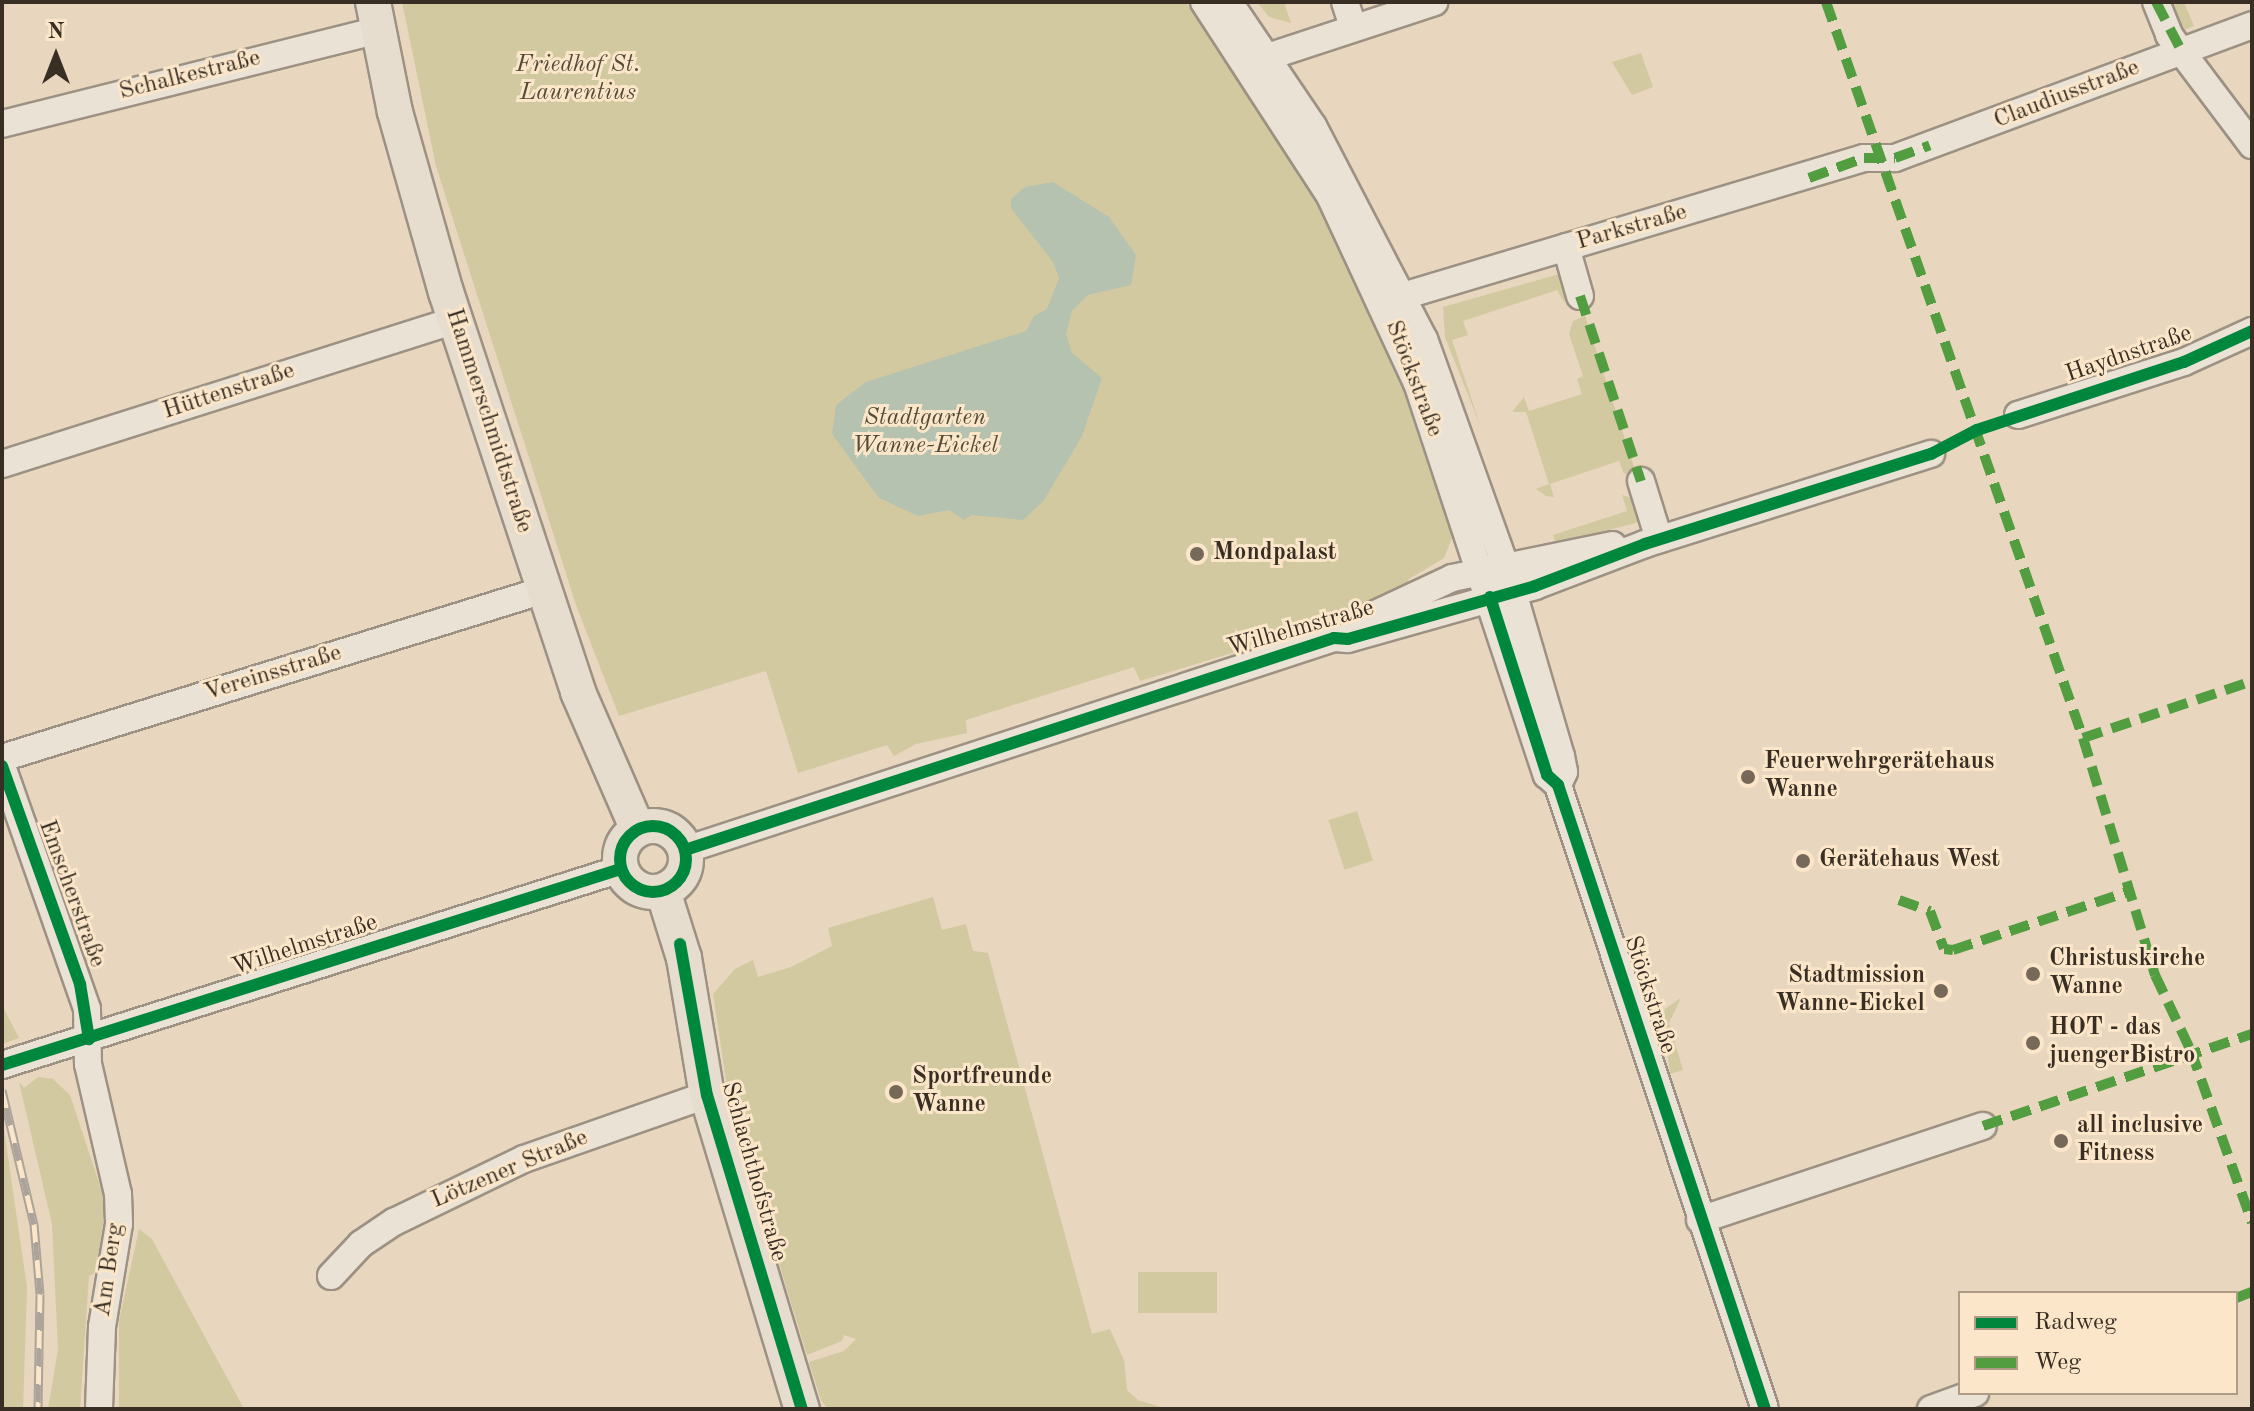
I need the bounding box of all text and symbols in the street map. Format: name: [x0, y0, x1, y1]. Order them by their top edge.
north arrow: [16, 16, 96, 96]
text: N: [48, 21, 64, 43]
street label: Schalkestraße: [116, 45, 264, 107]
park label: Friedhof St. Laurentius: [516, 52, 640, 108]
street label: Claudiusstraße: [1990, 54, 2144, 136]
street label: Parkstraße: [1573, 198, 1691, 258]
street label: Hammerschmidtstraße: [438, 305, 538, 537]
street label: Stöckstraße: [1378, 317, 1448, 441]
street label: Haydnstraße: [2062, 320, 2196, 390]
street label: Hüttenstraße: [160, 357, 298, 427]
park label: Stadtgarten Wanne-Eickel: [852, 405, 998, 461]
place label: Mondpalast: [1213, 540, 1337, 568]
marker: Mondpalast: [1188, 545, 1206, 563]
street label: Wilhelmstraße: [1224, 594, 1378, 664]
street label: Vereinsstraße: [201, 639, 345, 709]
place label: Feuerwehrgerätehaus Wanne: [1764, 749, 1994, 805]
marker: Feuerwehrgerätehaus Wanne: [1739, 768, 1757, 786]
street label: Emscherstraße: [31, 816, 111, 972]
place label: Gerätehaus West: [1819, 847, 2000, 875]
marker: Gerätehaus West: [1794, 852, 1812, 870]
street label: Wilhelmstraße: [229, 909, 381, 983]
street label: Stöckstraße: [1616, 932, 1682, 1058]
place label: Christuskirche Wanne: [2049, 946, 2205, 1002]
place label: Stadtmission Wanne-Eickel: [1775, 963, 1925, 1019]
marker: Christuskirche Wanne: [2024, 965, 2042, 983]
marker: Stadtmission Wanne-Eickel: [1932, 982, 1950, 1000]
place label: HOT - das juengerBistro: [2049, 1015, 2195, 1071]
marker: HOT - das juengerBistro: [2024, 1034, 2042, 1052]
place label: Sportfreunde Wanne: [912, 1064, 1052, 1120]
street label: Schlachthofstraße: [714, 1079, 792, 1265]
marker: Sportfreunde Wanne: [887, 1083, 905, 1101]
place label: all inclusive Fitness: [2077, 1113, 2203, 1169]
street label: Lötzener Straße: [427, 1124, 593, 1216]
marker: all inclusive Fitness: [2052, 1132, 2070, 1150]
street label: Am Berg: [89, 1221, 131, 1319]
legend: [1958, 1291, 2238, 1395]
text: Radweg: [2034, 1311, 2117, 1335]
text: Weg: [2034, 1351, 2081, 1375]

